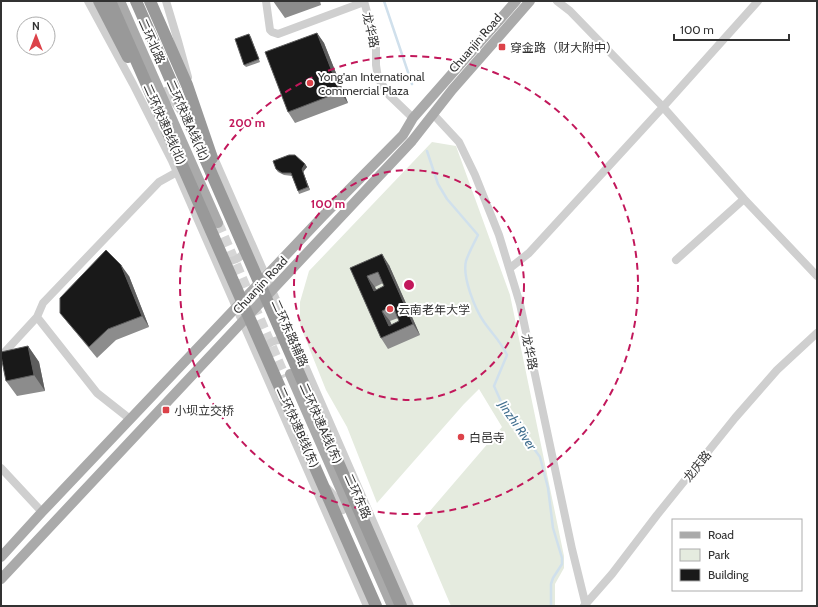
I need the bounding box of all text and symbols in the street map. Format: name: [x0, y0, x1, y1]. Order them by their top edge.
street label: Chuanjin Road: [445, 10, 505, 76]
street label: 龙华路: [360, 11, 382, 49]
north arrow: [16, 16, 56, 56]
street label: 二环北路: [135, 16, 169, 66]
scale bar: [674, 16, 789, 42]
text: N: [32, 19, 40, 33]
text: 100 m: [680, 22, 714, 37]
place label: 穿金路（财大附中）: [510, 40, 618, 55]
marker: 穿金路（财大附中）: [497, 42, 507, 52]
place label: Yong'an International Commercial Plaza: [317, 69, 425, 98]
street label: 二环快速A线(北): [163, 77, 213, 163]
marker: Yong'an International Commercial Plaza: [305, 78, 315, 88]
street label: 二环快速B线(北): [141, 81, 189, 167]
text: 200 m: [229, 115, 265, 130]
text: 100 m: [311, 196, 345, 211]
street label: Chuanjin Road: [230, 253, 290, 317]
centre of rings: [402, 278, 416, 292]
street label: 二环东路辅路: [269, 297, 311, 369]
place label: 云南老年大学: [398, 302, 470, 317]
marker: 云南老年大学: [385, 304, 395, 314]
street label: 龙华路: [519, 333, 541, 371]
street label: 二环快速A线(东): [296, 380, 346, 466]
street label: 二环快速B线(东): [274, 384, 322, 470]
water label: Jinzhi River: [495, 396, 541, 454]
place label: 小坝立交桥: [174, 403, 234, 418]
marker: 小坝立交桥: [161, 405, 171, 415]
place label: 白邑寺: [469, 430, 505, 445]
marker: 白邑寺: [456, 432, 466, 442]
street label: 龙庆路: [680, 447, 714, 485]
street label: 二环东路: [341, 471, 375, 521]
legend: [672, 519, 802, 591]
text: Road: [708, 527, 734, 542]
text: Park: [708, 547, 730, 562]
text: Building: [708, 567, 750, 582]

